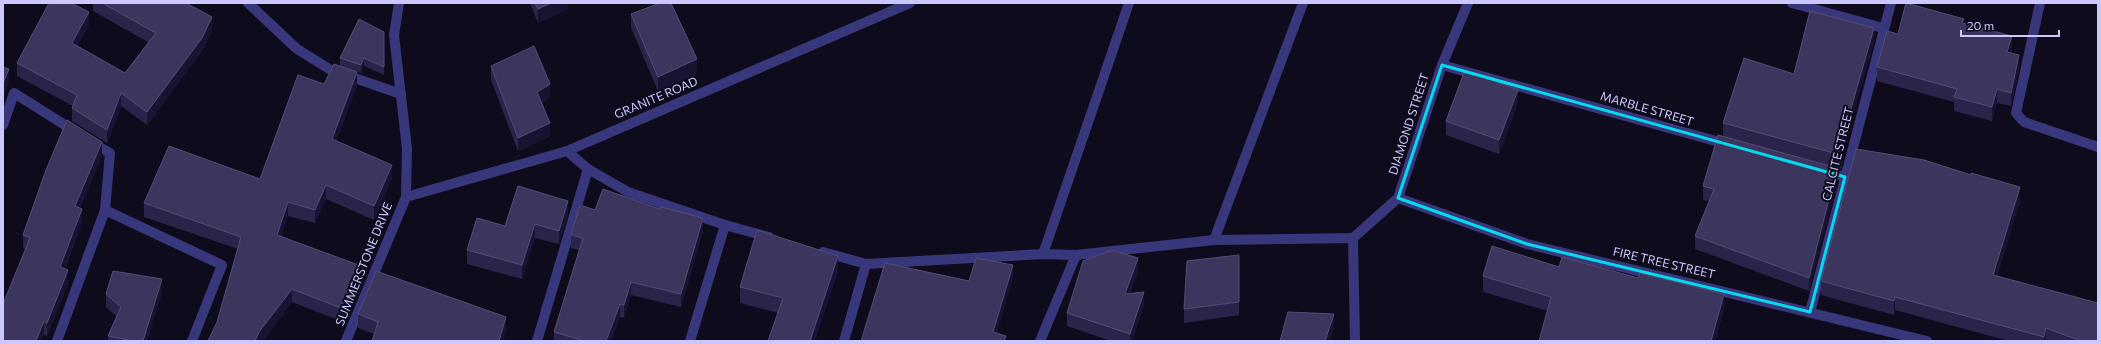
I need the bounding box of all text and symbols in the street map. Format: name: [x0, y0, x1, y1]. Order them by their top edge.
scale bar: [1961, 12, 2059, 38]
text: 20 m: [1967, 18, 1994, 32]
street label: DIAMOND STREET: [1385, 71, 1431, 176]
street label: GRANITE ROAD: [612, 73, 699, 121]
street label: MARBLE STREET: [1599, 88, 1696, 128]
street label: CALCITE STREET: [1819, 105, 1856, 202]
street label: SUMMERSTONE DRIVE: [332, 200, 394, 327]
street label: FIRE TREE STREET: [1612, 243, 1717, 281]

